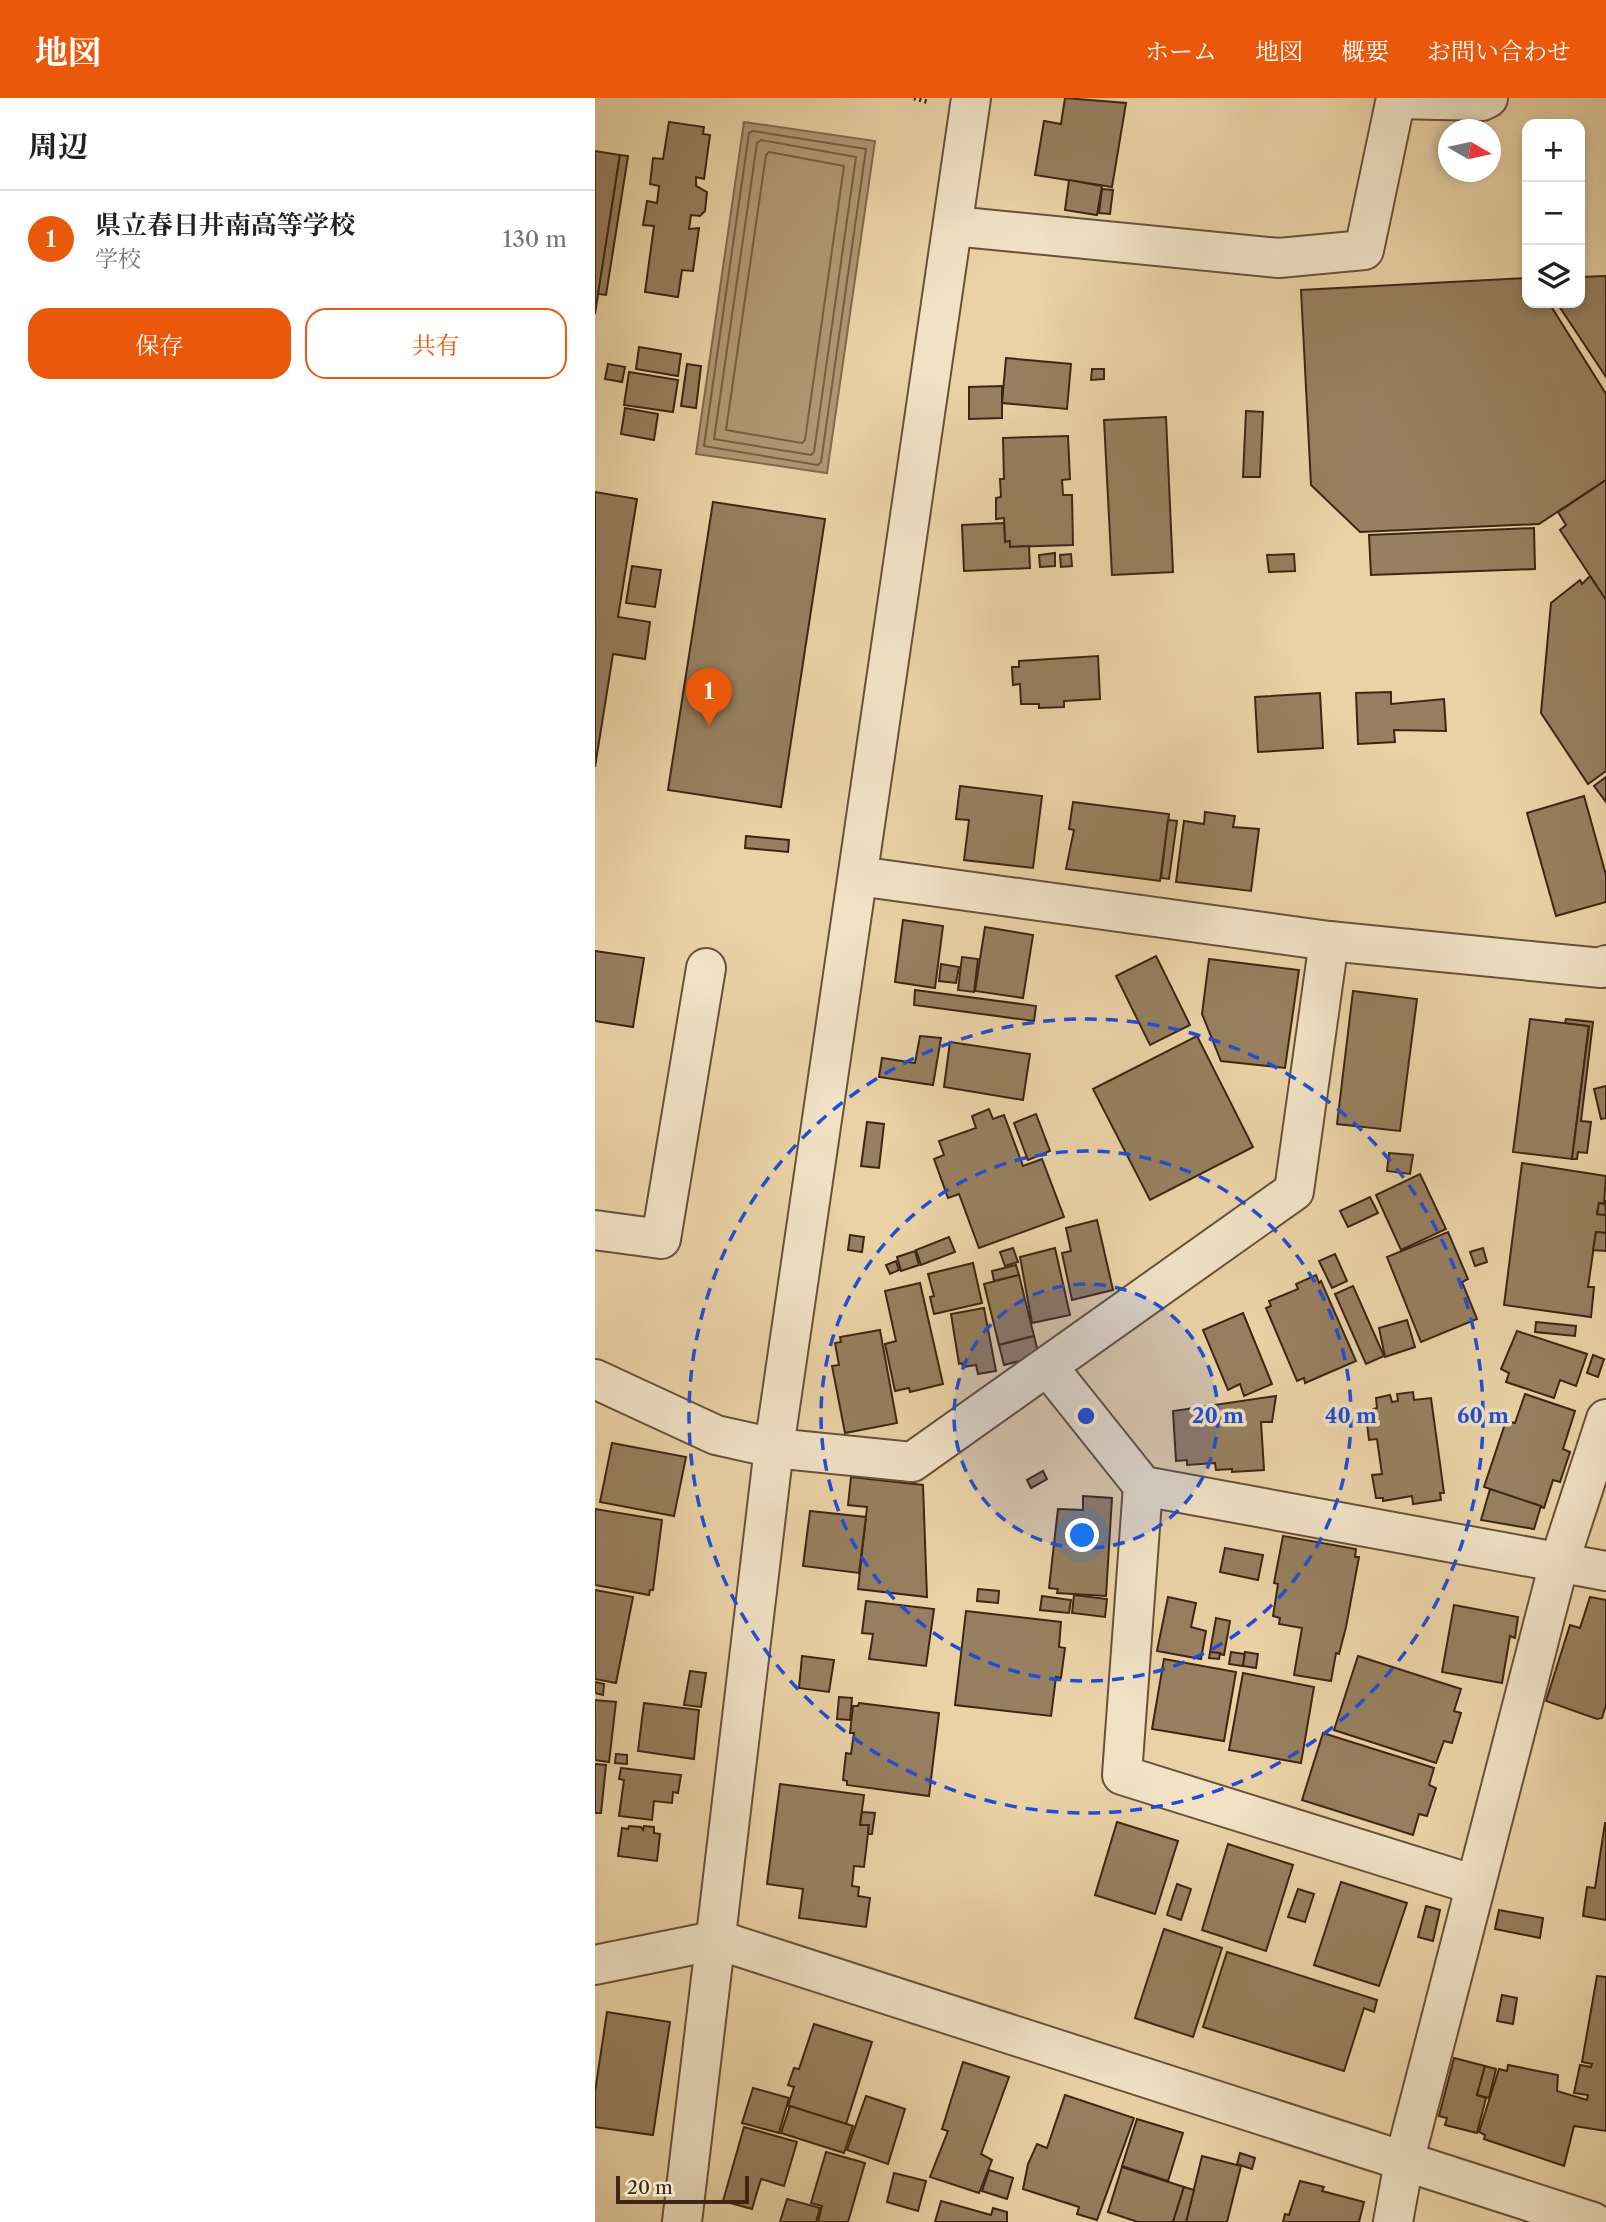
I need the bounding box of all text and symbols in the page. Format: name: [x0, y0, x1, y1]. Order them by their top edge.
text: 地図: [35, 32, 101, 73]
text: ホーム: [1145, 37, 1217, 66]
text: 地図: [1255, 37, 1303, 66]
text: 概要: [1341, 37, 1389, 66]
text: お問い合わせ: [1427, 37, 1571, 66]
north arrow: [1438, 119, 1501, 182]
map controls: [1522, 119, 1585, 308]
button: +: [1522, 119, 1585, 182]
text: 周辺: [28, 128, 88, 165]
button: −: [1522, 182, 1585, 245]
text: 県立春日井南高等学校: [95, 209, 355, 241]
text: 1: [46, 225, 56, 253]
text: 130 m: [503, 225, 567, 253]
text: 学校: [95, 245, 141, 273]
button: layers: [1522, 245, 1585, 308]
button: 保存: [28, 308, 291, 379]
button: 共有: [305, 308, 567, 379]
pin: 1: [686, 668, 732, 726]
text: 20 m: [1192, 1403, 1244, 1428]
text: 40 m: [1325, 1403, 1377, 1428]
text: 60 m: [1457, 1403, 1509, 1428]
centre of rings: [1074, 1404, 1098, 1428]
your location: [1065, 1518, 1099, 1552]
scale bar: [616, 2173, 749, 2205]
text: 20 m: [627, 2176, 673, 2199]

